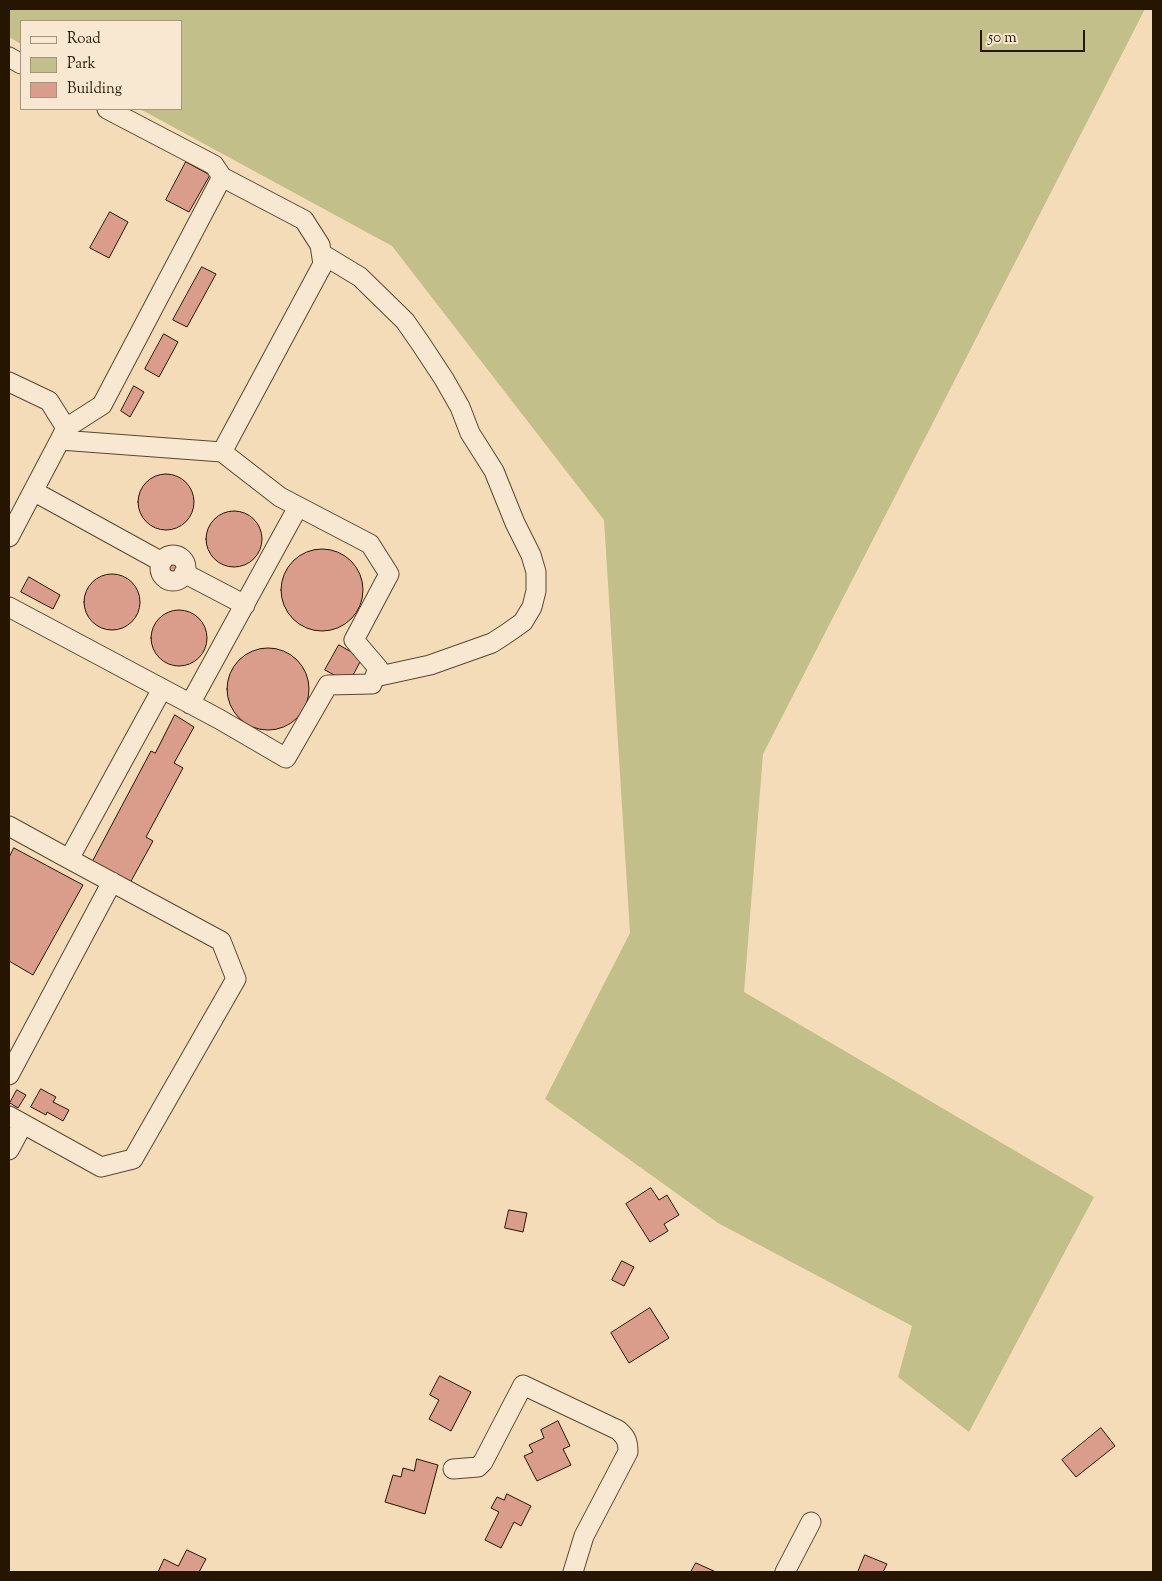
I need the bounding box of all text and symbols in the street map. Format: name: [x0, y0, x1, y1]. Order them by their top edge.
legend: [20, 20, 182, 110]
scale bar: [982, 20, 1087, 52]
text: 50 m: [988, 28, 1017, 49]
text: Road: [67, 29, 101, 50]
text: Park: [67, 54, 96, 75]
text: Building: [67, 79, 122, 100]

